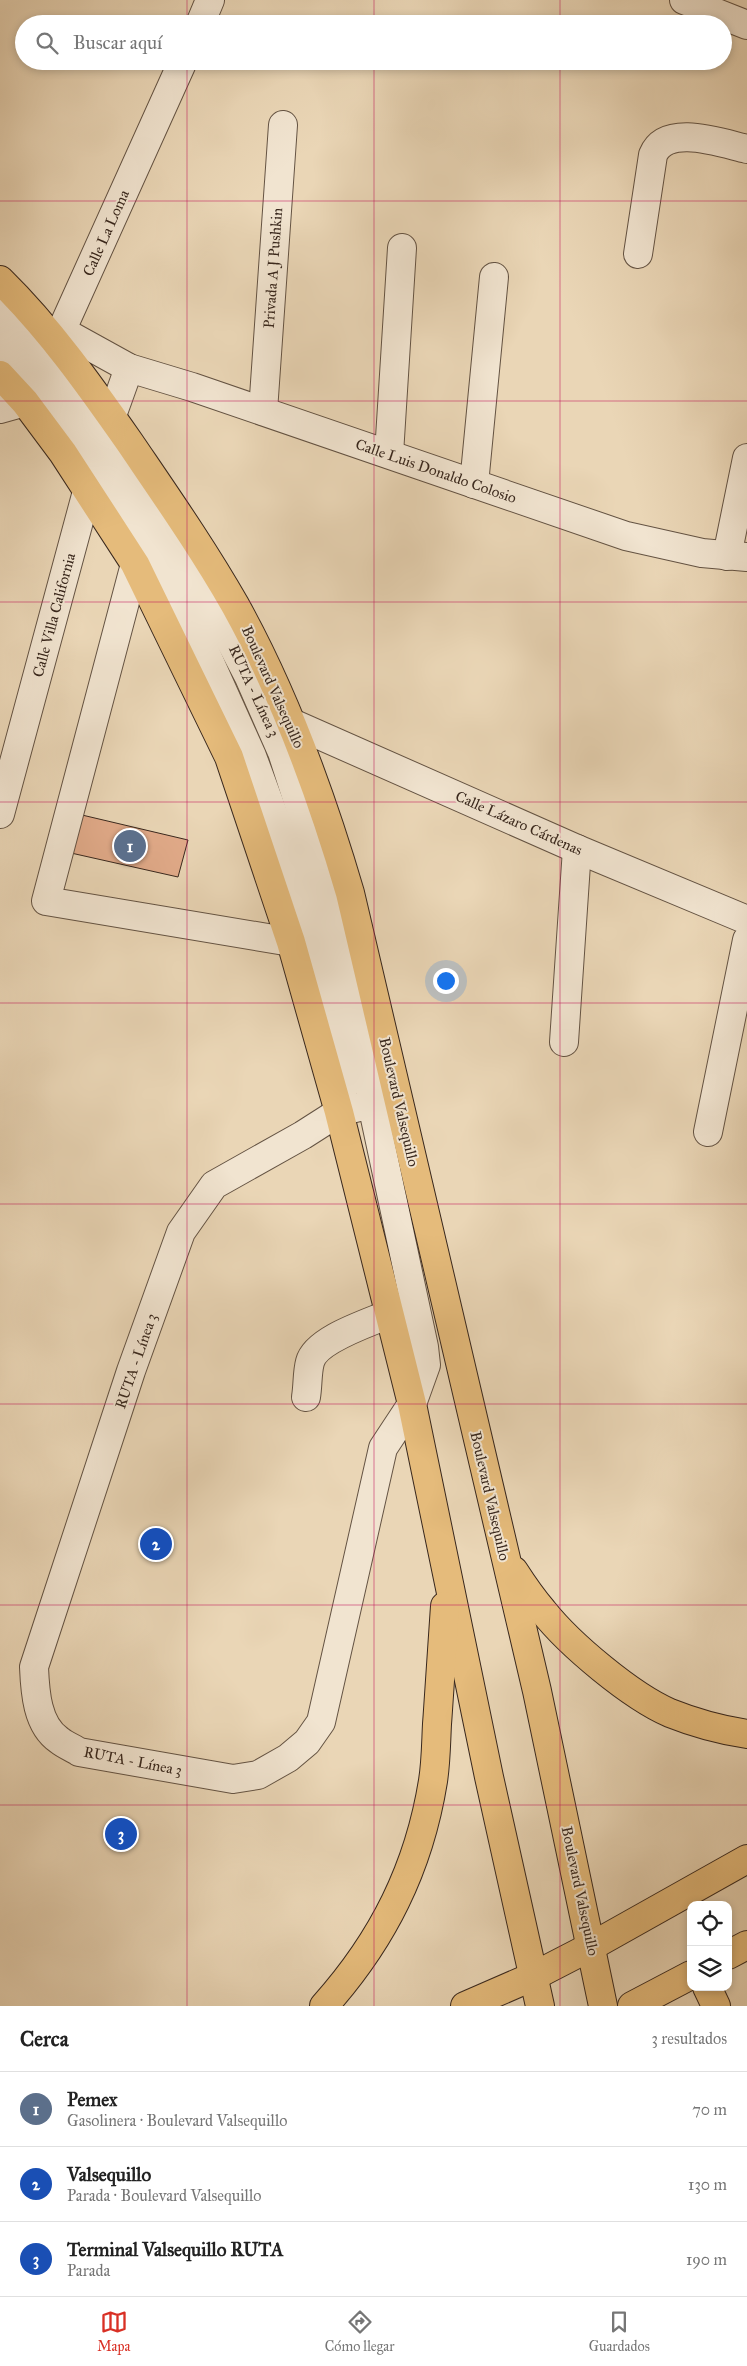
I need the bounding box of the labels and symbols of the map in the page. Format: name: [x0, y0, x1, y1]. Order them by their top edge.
street label: Calle La Loma: [79, 187, 133, 279]
street label: Privada A J Pushkin: [260, 207, 287, 329]
street label: Calle Luis Donaldo Colosio: [353, 435, 519, 507]
street label: Calle Villa California: [29, 550, 79, 679]
street label: Boulevard Valsequillo: [237, 623, 308, 752]
street label: RUTA - Línea 3: [225, 642, 283, 740]
street label: Calle Lázaro Cárdenas: [453, 787, 585, 859]
pin: 1: [114, 827, 146, 865]
your location: [433, 968, 459, 994]
street label: Boulevard Valsequillo: [374, 1036, 423, 1169]
street label: RUTA - Línea 3: [111, 1311, 161, 1411]
street label: Boulevard Valsequillo: [465, 1430, 514, 1563]
pin: 2: [140, 1525, 172, 1563]
street label: RUTA - Línea 3: [82, 1743, 184, 1779]
pin: 3: [105, 1815, 137, 1853]
street label: Boulevard Valsequillo: [556, 1825, 603, 1958]

